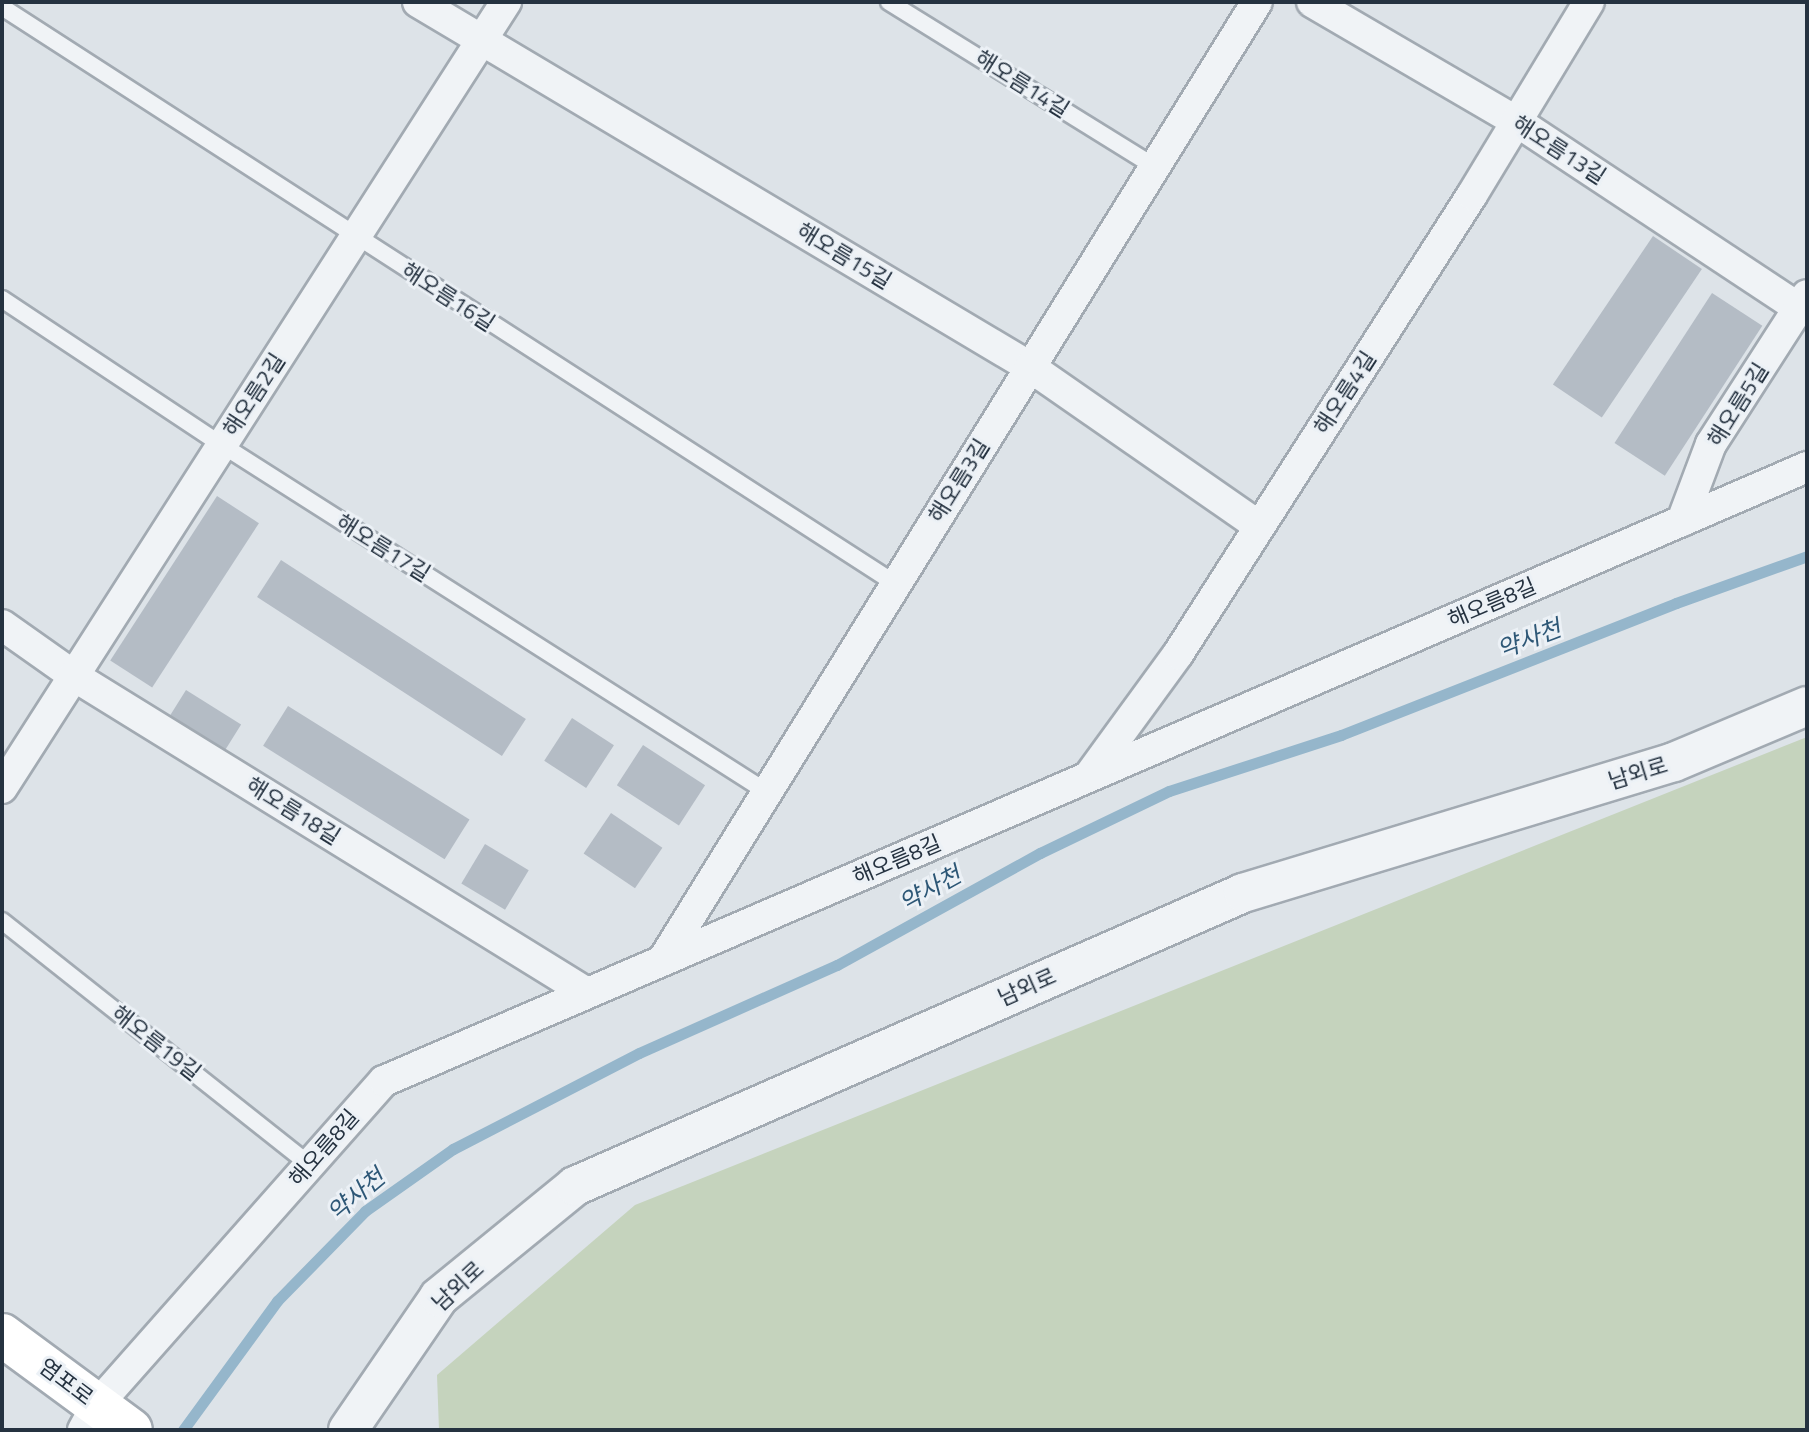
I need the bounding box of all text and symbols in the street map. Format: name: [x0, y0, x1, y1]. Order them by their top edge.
street label: 해오름14길: [970, 45, 1074, 123]
street label: 해오름13길: [1508, 110, 1610, 190]
street label: 해오름15길: [792, 217, 896, 295]
street label: 해오름16길: [397, 257, 499, 337]
street label: 해오름4길: [1309, 347, 1381, 439]
street label: 해오름2길: [218, 349, 290, 441]
street label: 해오름5길: [1702, 358, 1774, 452]
street label: 해오름3길: [923, 434, 995, 528]
street label: 해오름17길: [331, 509, 435, 587]
street label: 해오름8길: [1444, 573, 1540, 633]
water label: 약사천: [1493, 614, 1565, 664]
street label: 남외로: [1605, 752, 1671, 794]
street label: 해오름18길: [241, 772, 345, 850]
street label: 해오름8길: [849, 830, 945, 890]
water label: 약사천: [894, 860, 966, 918]
street label: 남외로: [994, 963, 1060, 1011]
street label: 해오름19길: [106, 1000, 206, 1086]
street label: 해오름8길: [283, 1104, 365, 1192]
water label: 약사천: [321, 1163, 391, 1227]
street label: 남외로: [427, 1256, 489, 1316]
street label: 염포로: [34, 1353, 98, 1411]

